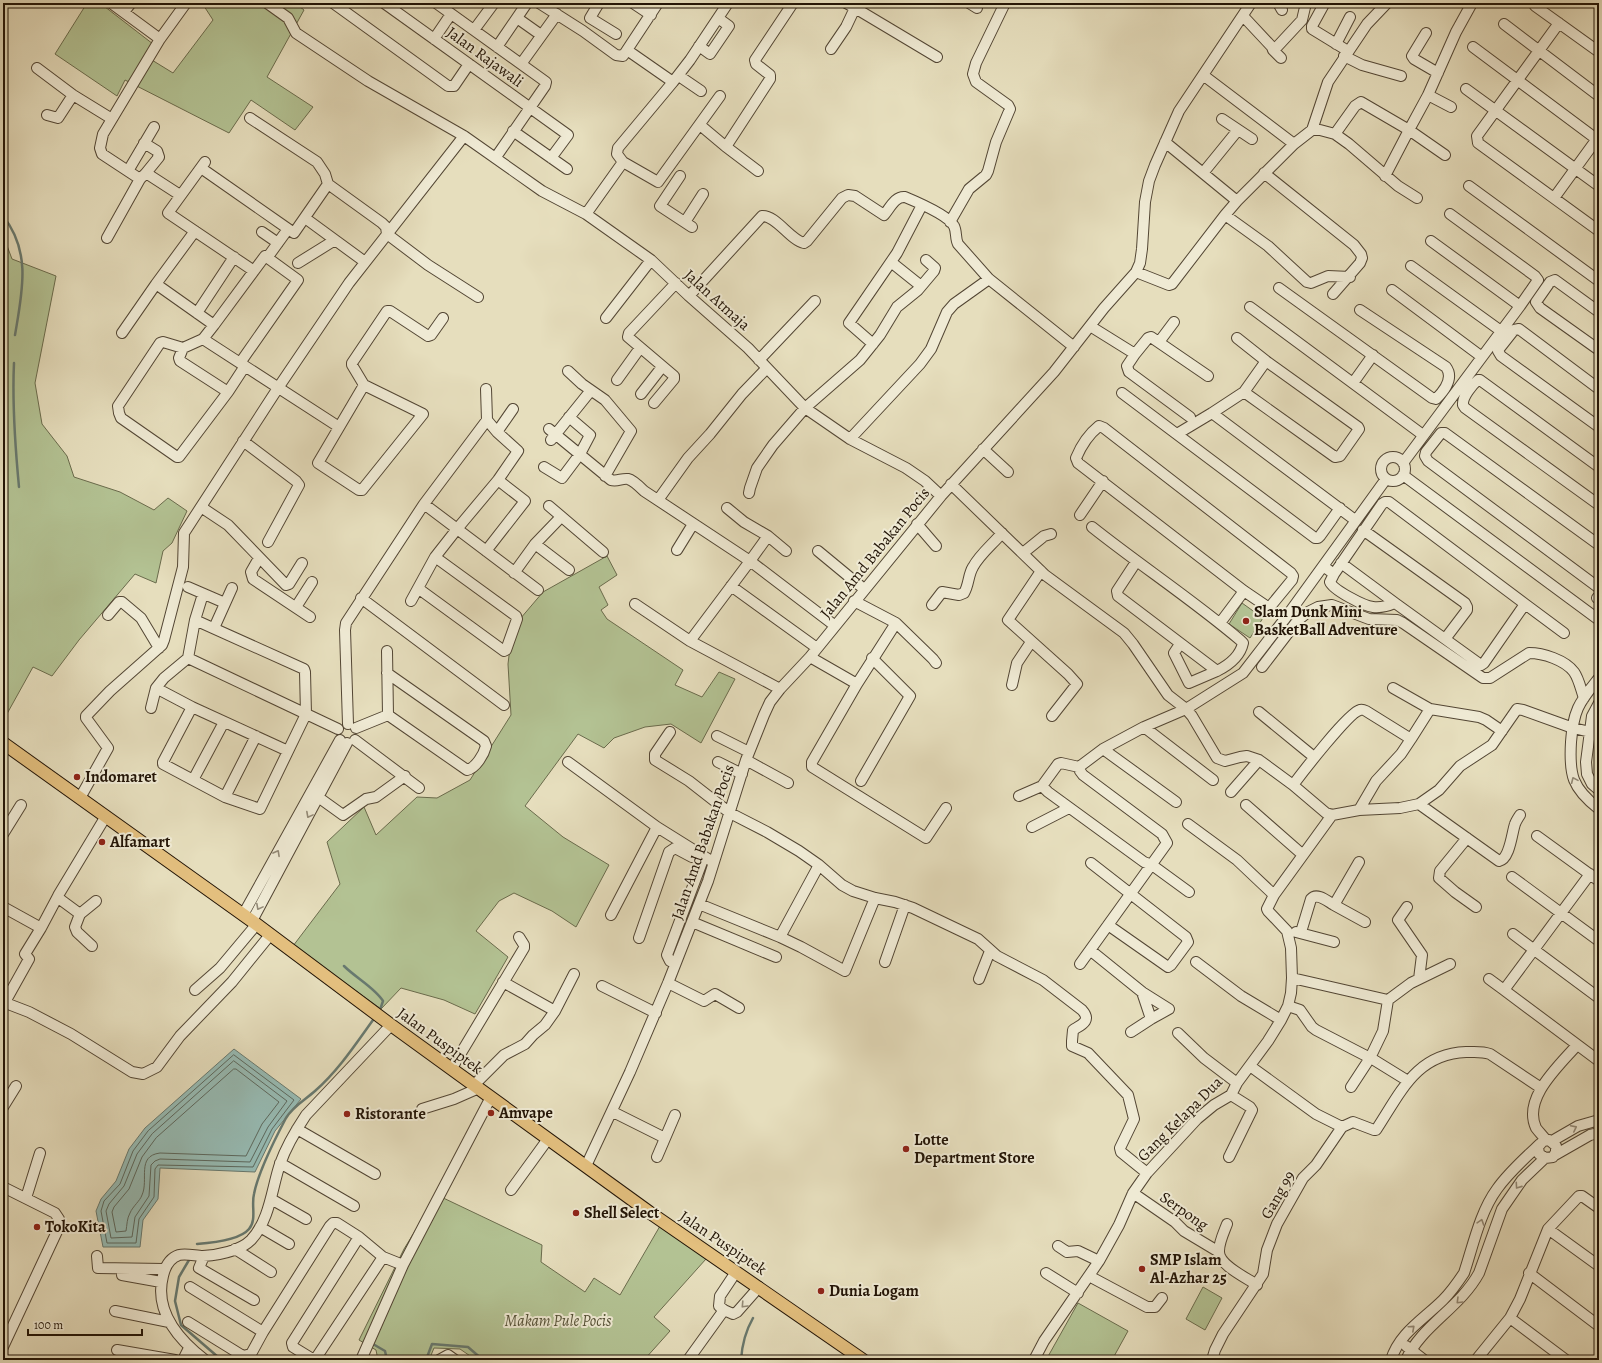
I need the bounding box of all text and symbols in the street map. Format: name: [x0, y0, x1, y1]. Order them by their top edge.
street label: Jalan Rajawali: [442, 22, 528, 92]
street label: Jalan Atmaja: [679, 264, 755, 336]
street label: Jalan Amd Babakan Pocis: [815, 483, 935, 623]
place label: Slam Dunk Mini BasketBall Adventure: [1254, 601, 1398, 641]
marker: Slam Dunk Mini BasketBall Adventure: [1241, 616, 1251, 626]
street label: Jalan Amd Babakan Pocis: [666, 761, 740, 923]
place label: Indomaret: [85, 766, 158, 788]
marker: Indomaret: [72, 772, 82, 782]
one-way arrow: [1571, 776, 1579, 783]
one-way arrow: [306, 810, 313, 818]
place label: Alfamart: [109, 831, 171, 853]
marker: Alfamart: [97, 837, 107, 847]
one-way arrow: [273, 850, 280, 858]
one-way arrow: [257, 902, 264, 910]
street label: Jalan Puspiptek: [393, 1002, 487, 1080]
street label: Gang Kelapa Dua: [1132, 1071, 1228, 1167]
place label: Amvape: [498, 1102, 553, 1124]
place label: Ristorante: [355, 1103, 426, 1125]
marker: Amvape: [486, 1108, 496, 1118]
marker: Ristorante: [342, 1109, 352, 1119]
one-way arrow: [1570, 1126, 1578, 1133]
place label: Lotte Department Store: [914, 1129, 1035, 1169]
marker: Lotte Department Store: [901, 1144, 911, 1154]
street label: Gang 99: [1255, 1167, 1301, 1223]
one-way arrow: [1516, 1182, 1523, 1189]
street label: Serpong: [1155, 1186, 1213, 1236]
place label: Shell Select: [584, 1202, 660, 1224]
street label: Jalan Puspiptek: [675, 1206, 771, 1280]
marker: Shell Select: [571, 1208, 581, 1218]
place label: TokoKita: [45, 1216, 106, 1238]
one-way arrow: [1477, 1218, 1485, 1225]
marker: TokoKita: [32, 1222, 42, 1232]
place label: SMP Islam Al-Azhar 25: [1149, 1249, 1227, 1289]
marker: SMP Islam Al-Azhar 25: [1137, 1264, 1147, 1274]
place label: Dunia Logam: [829, 1280, 919, 1302]
marker: Dunia Logam: [816, 1286, 826, 1296]
one-way arrow: [1456, 1296, 1464, 1304]
one-way arrow: [741, 1300, 748, 1308]
park label: Makam Pule Pocis: [505, 1310, 612, 1332]
scale bar: [28, 1311, 142, 1337]
text: 100 m: [34, 1317, 63, 1333]
one-way arrow: [1407, 1325, 1415, 1332]

